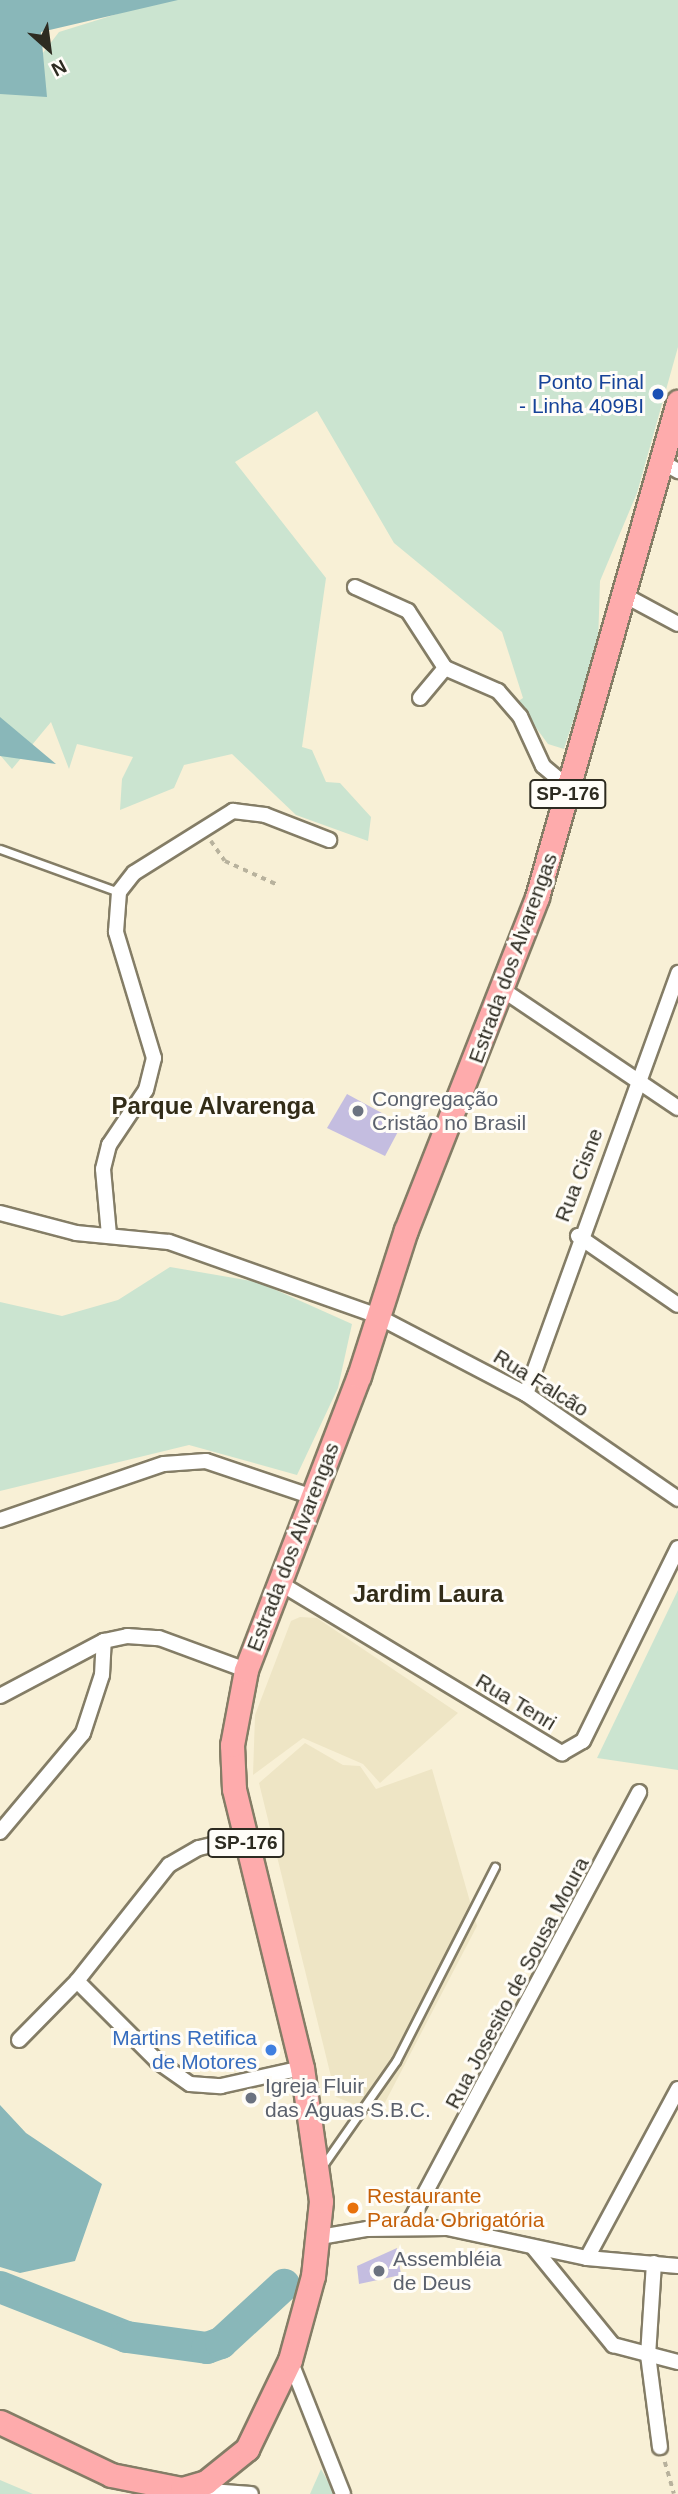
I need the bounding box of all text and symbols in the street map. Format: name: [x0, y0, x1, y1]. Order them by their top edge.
north arrow: [14, 14, 84, 84]
text: N: [48, 55, 70, 80]
place label: Ponto Final - Linha 409BI: [519, 369, 644, 419]
marker: Ponto Final - Linha 409BI: [650, 386, 666, 402]
road number: SP-176: [528, 778, 608, 810]
street label: Estrada dos Alvarengas: [463, 849, 563, 1067]
place label: Congregação Cristão no Brasil: [372, 1086, 526, 1136]
district label: Parque Alvarenga: [111, 1092, 315, 1120]
marker: Congregação Cristão no Brasil: [350, 1103, 366, 1119]
street label: Rua Cisne: [550, 1125, 608, 1225]
street label: Rua Falcão: [489, 1344, 593, 1422]
street label: Estrada dos Alvarengas: [241, 1438, 345, 1656]
district label: Jardim Laura: [353, 1580, 503, 1608]
street label: Rua Tenri: [471, 1668, 561, 1736]
road number: SP-176: [206, 1828, 286, 1858]
street label: Rua Josesito de Sousa Moura: [440, 1853, 594, 2113]
place label: Martins Retifica de Motores: [112, 2025, 257, 2075]
marker: Martins Retifica de Motores: [263, 2042, 279, 2058]
place label: Igreja Fluir das Águas S.B.C.: [265, 2073, 431, 2123]
marker: Igreja Fluir das Águas S.B.C.: [243, 2090, 259, 2106]
place label: Restaurante Parada Obrigatória: [367, 2183, 544, 2233]
marker: Restaurante Parada Obrigatória: [345, 2200, 361, 2216]
place label: Assembléia de Deus: [393, 2246, 502, 2296]
marker: Assembléia de Deus: [371, 2263, 387, 2279]

